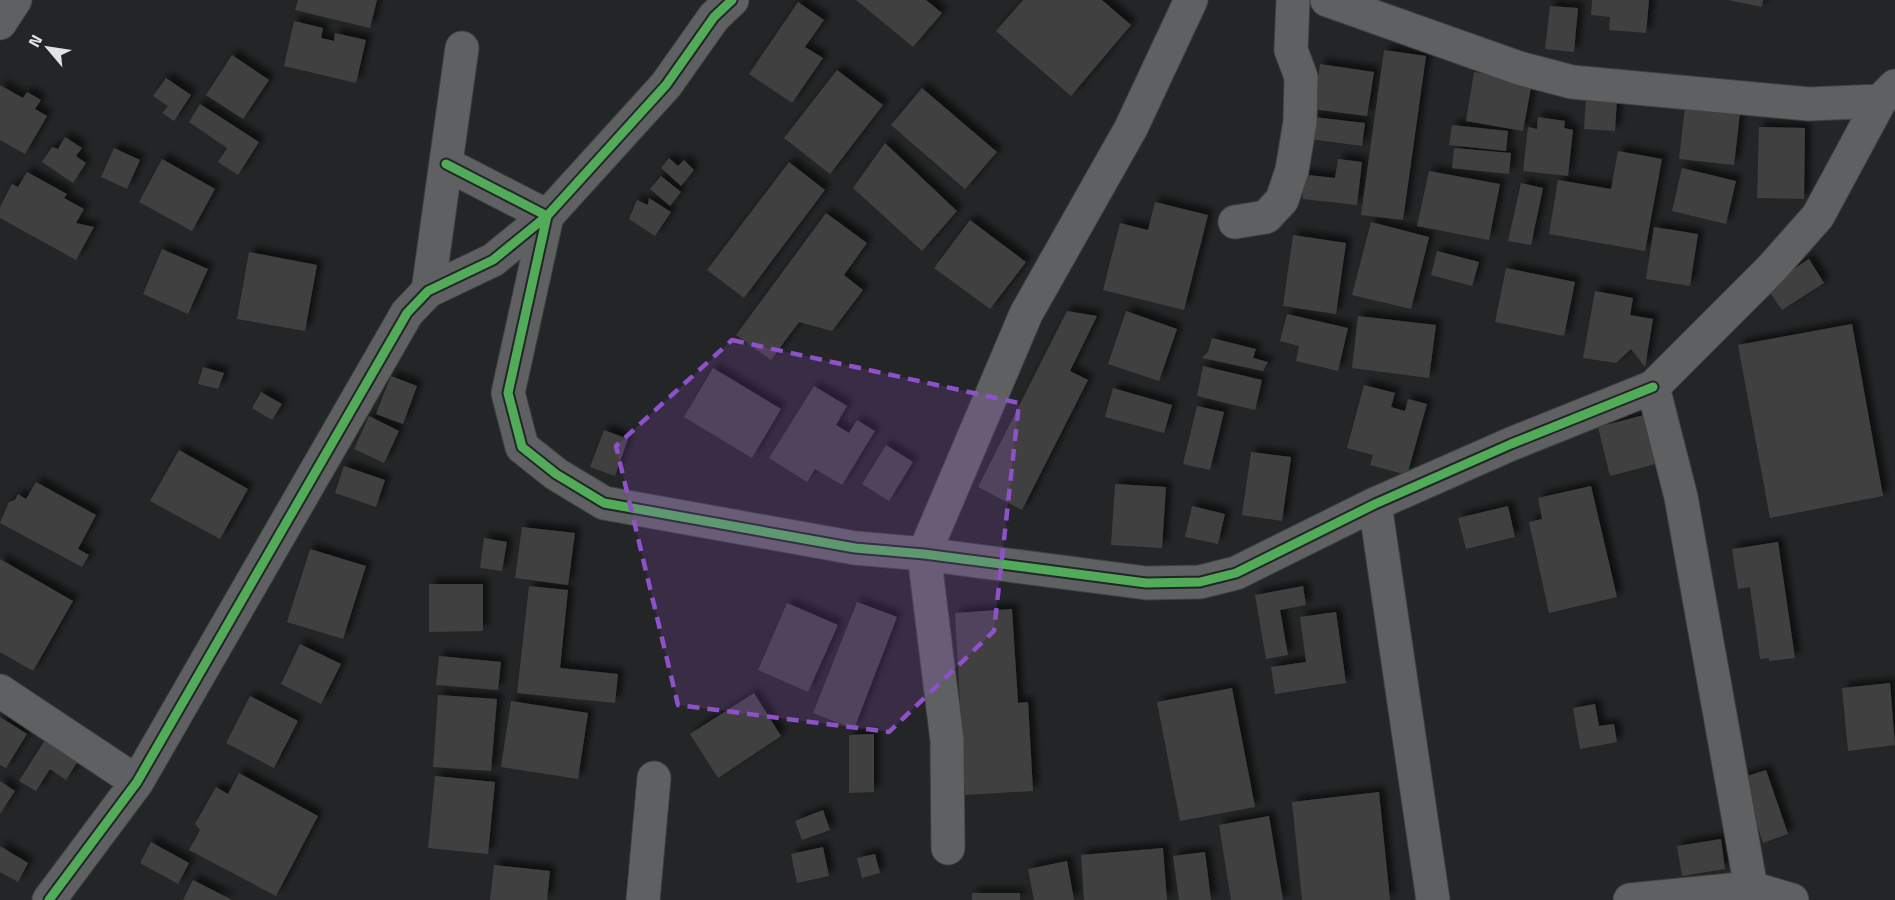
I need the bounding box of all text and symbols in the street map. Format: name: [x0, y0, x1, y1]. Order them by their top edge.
north arrow: [18, 18, 78, 78]
text: N: [22, 30, 48, 51]

